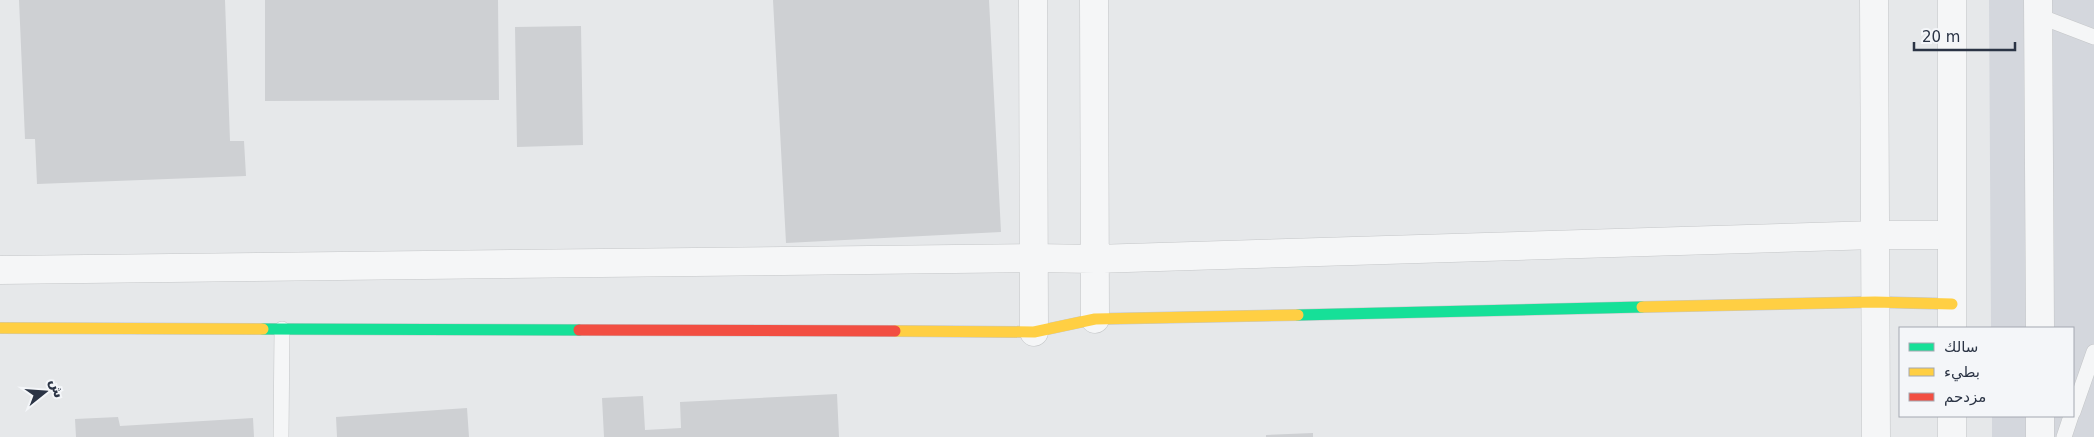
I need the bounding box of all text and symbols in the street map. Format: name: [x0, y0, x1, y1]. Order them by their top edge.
scale bar: [1914, 20, 2015, 52]
text: 20 m: [1922, 28, 1960, 46]
legend: [1899, 327, 2074, 417]
text: سالك: [1944, 338, 1978, 356]
text: بطيء: [1944, 363, 1980, 382]
north arrow: [20, 367, 70, 417]
text: ش: [47, 377, 68, 400]
text: مزدحم: [1944, 388, 1986, 406]

